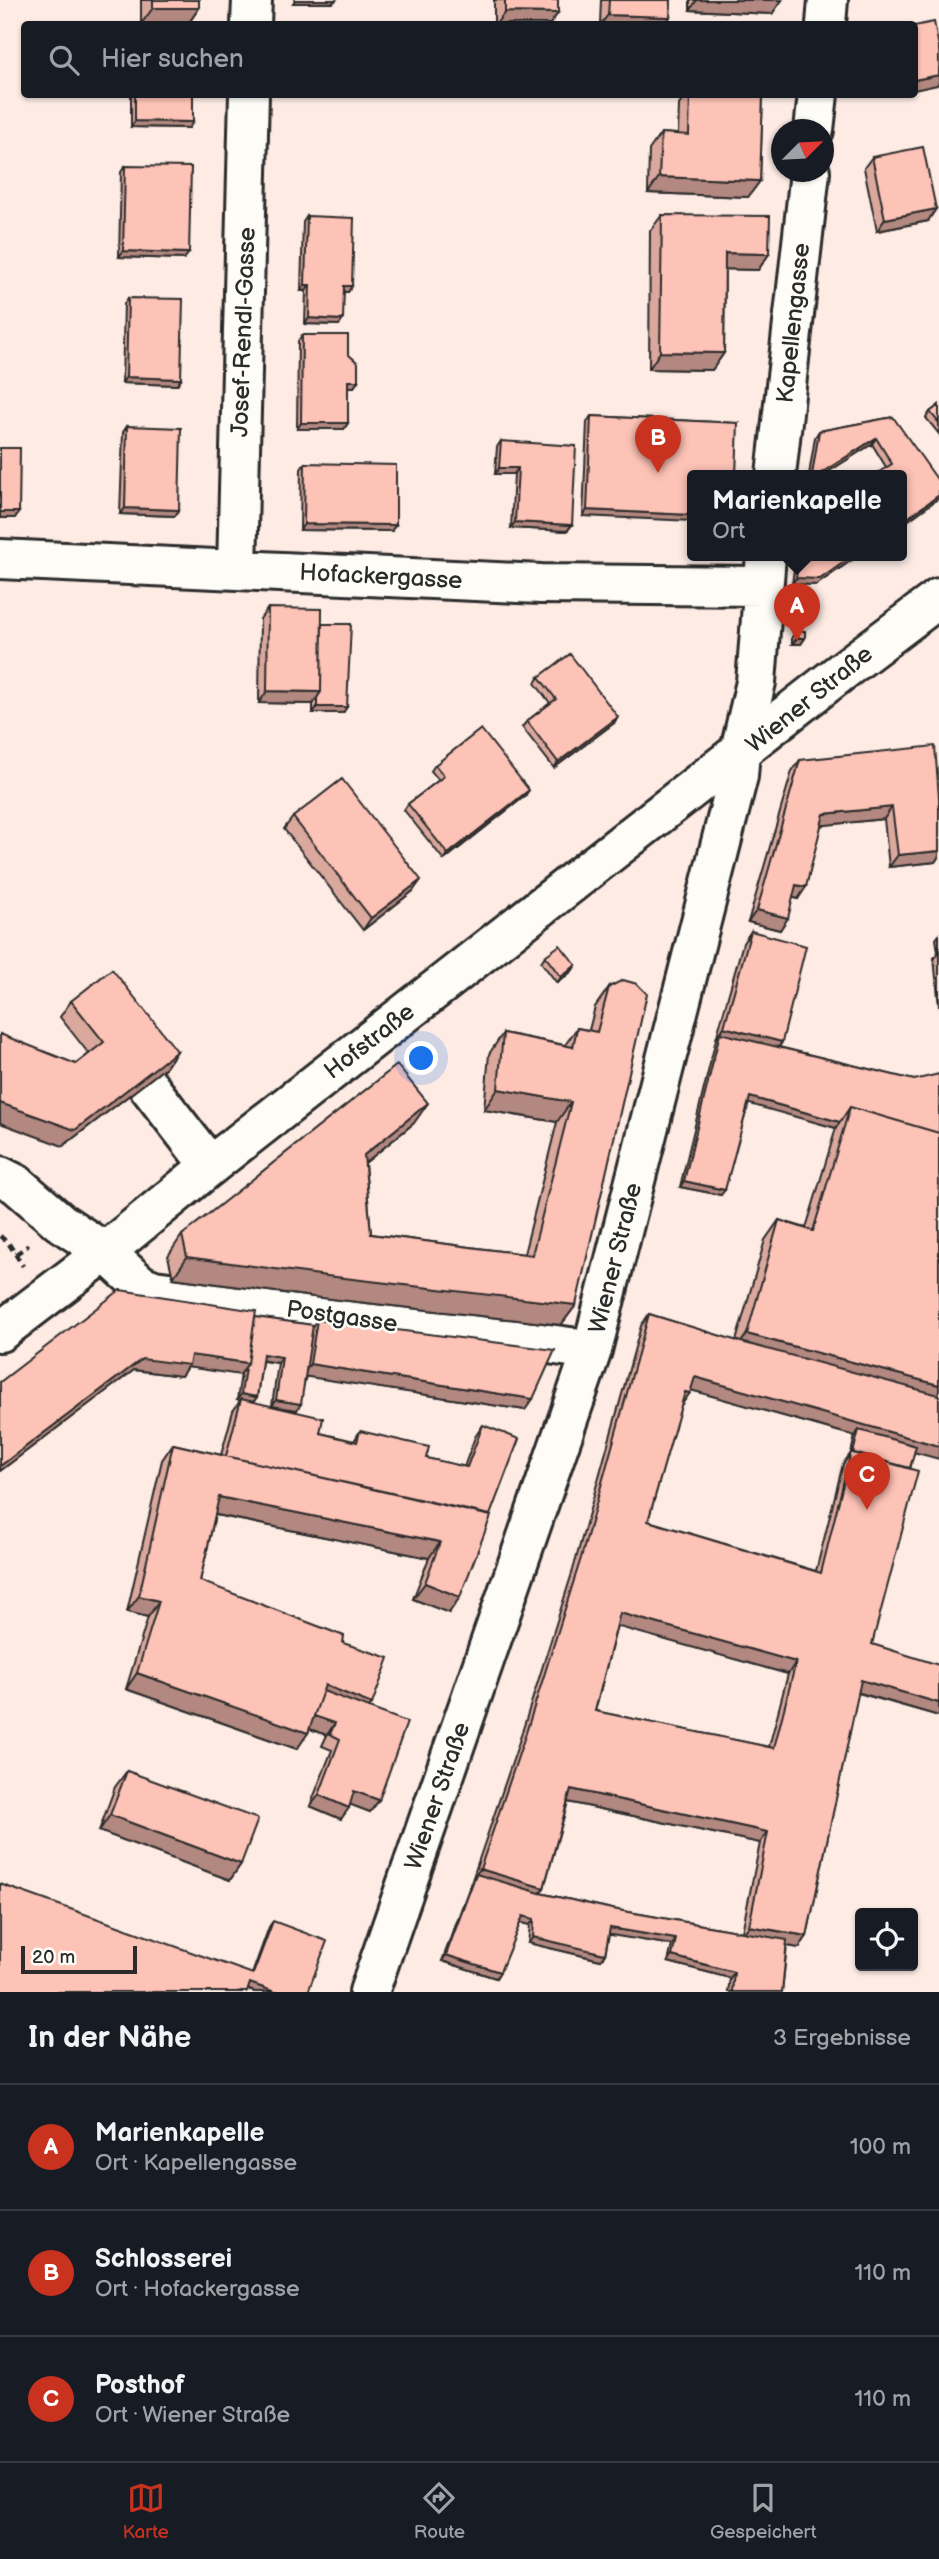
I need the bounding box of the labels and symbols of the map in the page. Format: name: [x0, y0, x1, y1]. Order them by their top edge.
north arrow: [771, 119, 834, 182]
street label: Josef-Rendl-Gasse: [225, 226, 262, 438]
street label: Kapellengasse: [771, 242, 816, 404]
pin: B: [635, 415, 681, 473]
street label: Hofackergasse: [299, 558, 463, 595]
pin: A: [774, 583, 820, 641]
street label: Wiener Straße: [740, 640, 878, 759]
street label: Hofstraße: [318, 997, 420, 1086]
your location: [404, 1041, 438, 1075]
street label: Wiener Straße: [583, 1180, 648, 1336]
street label: Postgasse: [285, 1294, 399, 1339]
pin: C: [844, 1452, 890, 1510]
street label: Wiener Straße: [399, 1718, 476, 1874]
scale bar: [21, 1943, 136, 1975]

